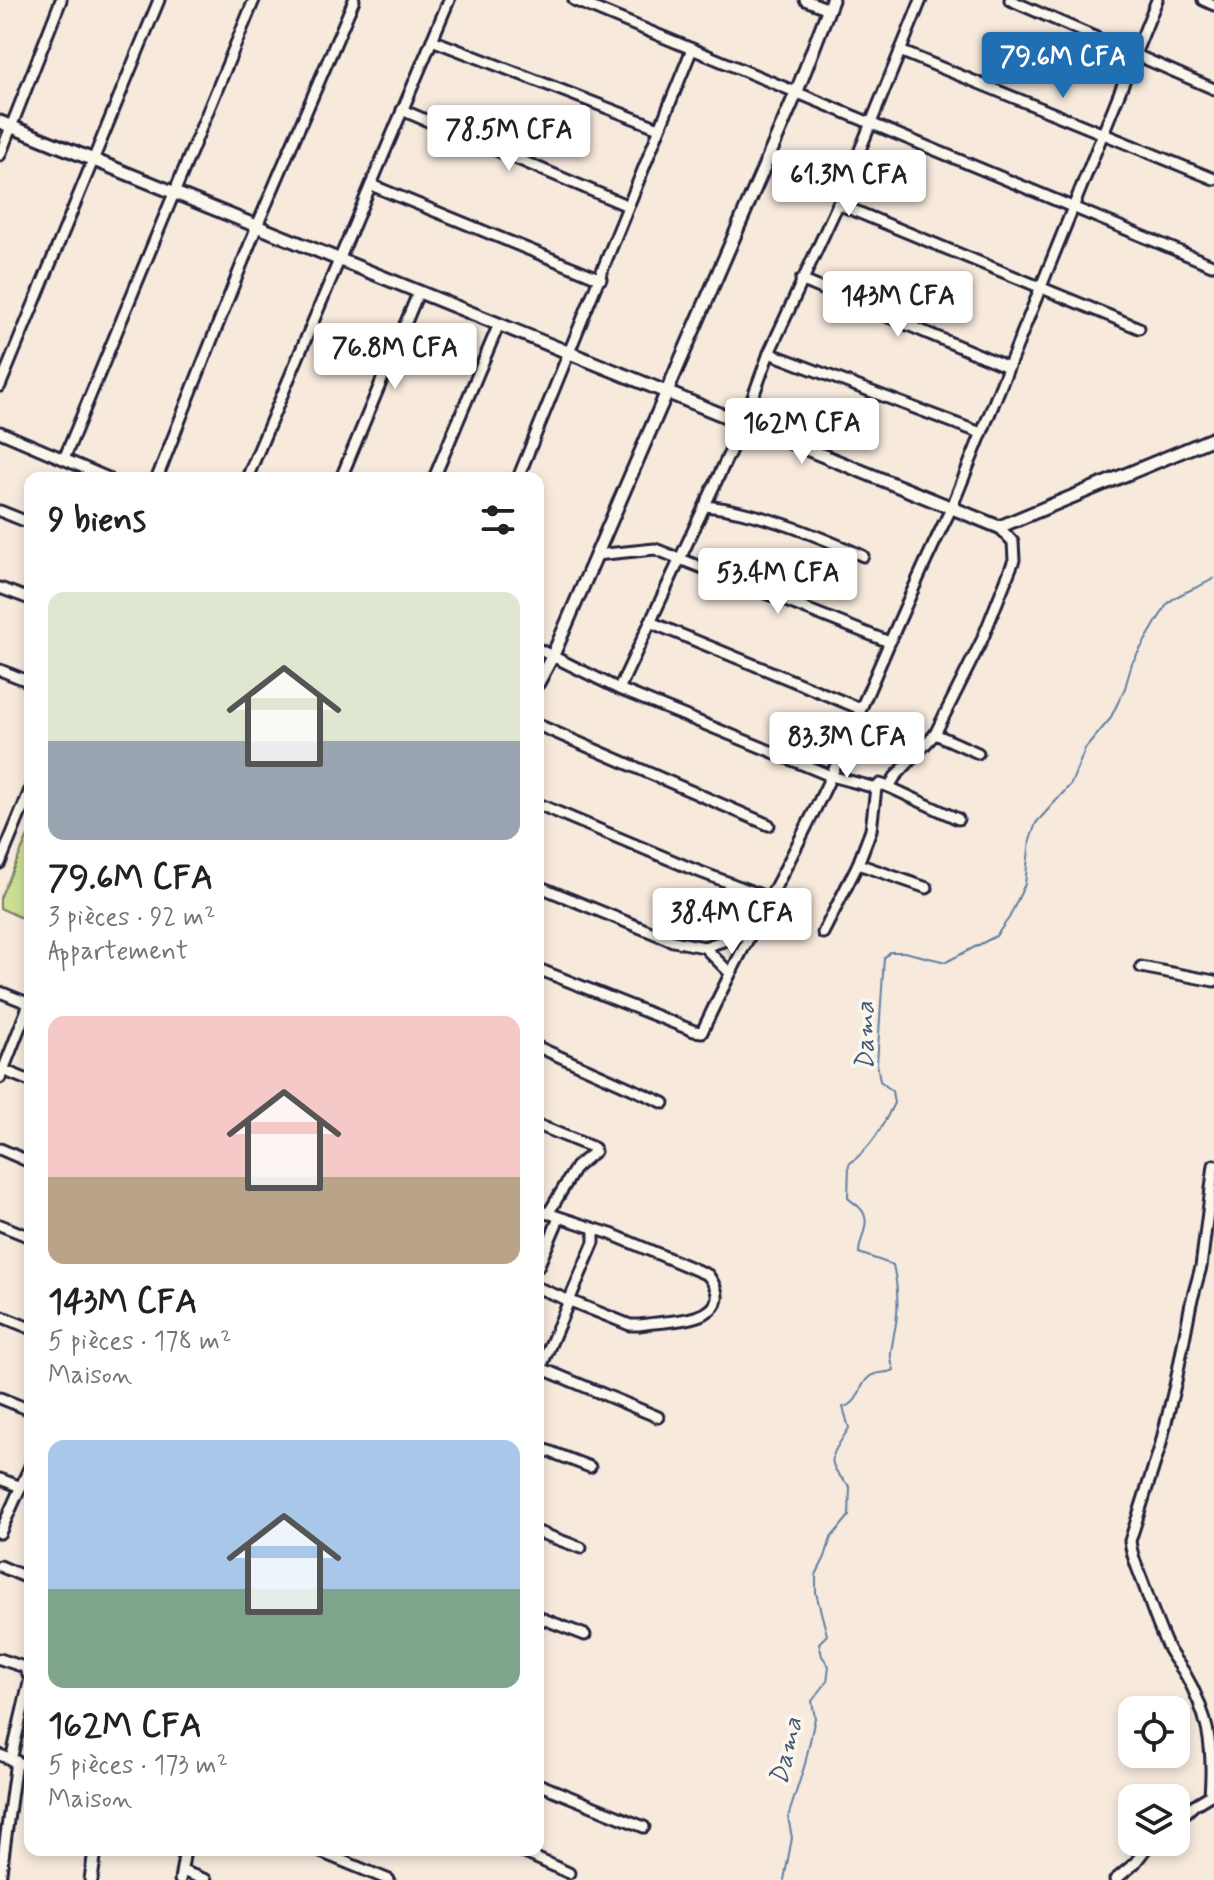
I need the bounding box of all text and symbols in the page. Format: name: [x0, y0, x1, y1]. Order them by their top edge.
pin: 79.6M CFA: [971, 32, 1155, 100]
text: 79.6M CFA: [1000, 41, 1126, 75]
pin: 78.5M CFA: [417, 105, 601, 173]
text: 78.5M CFA: [445, 114, 573, 148]
pin: 61.3M CFA: [757, 150, 941, 218]
text: 61.3M CFA: [790, 159, 908, 193]
pin: 143M CFA: [815, 271, 981, 339]
text: 143M CFA: [841, 280, 955, 314]
pin: 76.8M CFA: [303, 323, 487, 391]
text: 76.8M CFA: [332, 332, 458, 366]
pin: 162M CFA: [719, 398, 885, 466]
text: 162M CFA: [743, 407, 861, 441]
text: 9 biens: [48, 498, 146, 543]
icon: filters: [476, 498, 520, 542]
pin: 53.4M CFA: [686, 548, 870, 616]
text: 53.4M CFA: [716, 557, 840, 591]
icon: home: [212, 644, 356, 788]
pin: 83.3M CFA: [755, 712, 939, 780]
text: 83.3M CFA: [787, 721, 907, 755]
text: 79.6M CFA: [48, 856, 213, 901]
pin: 38.4M CFA: [640, 888, 824, 956]
text: 38.4M CFA: [671, 897, 793, 931]
text: 3 pièces · 92 m²: [48, 901, 215, 935]
text: Appartement: [48, 935, 188, 969]
water label: Dama: [849, 1001, 883, 1070]
icon: home: [212, 1068, 356, 1212]
text: 143M CFA: [48, 1280, 198, 1325]
text: 5 pièces · 178 m²: [48, 1325, 232, 1359]
text: Maison: [48, 1359, 132, 1393]
icon: home: [212, 1492, 356, 1636]
map controls: [1118, 1696, 1190, 1856]
button: locate: [1118, 1696, 1190, 1768]
text: 162M CFA: [48, 1704, 202, 1749]
water label: Dama: [763, 1714, 811, 1789]
text: 5 pièces · 173 m²: [48, 1749, 228, 1783]
text: Maison: [48, 1783, 132, 1817]
button: layers: [1118, 1784, 1190, 1856]

